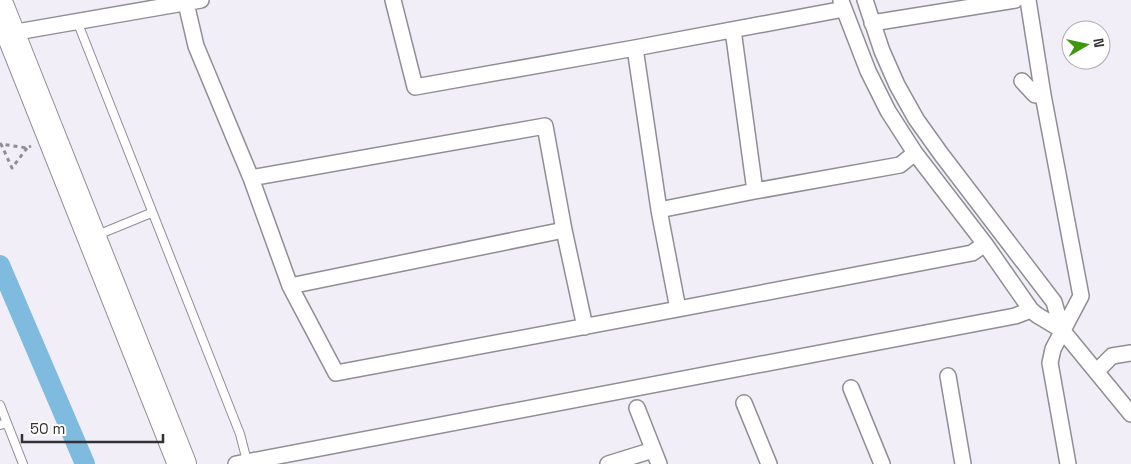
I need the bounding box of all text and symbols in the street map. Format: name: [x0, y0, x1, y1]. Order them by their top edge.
north arrow: [1061, 20, 1111, 70]
text: N: [1089, 37, 1108, 49]
scale bar: [22, 412, 164, 444]
text: 50 m: [30, 419, 65, 438]

